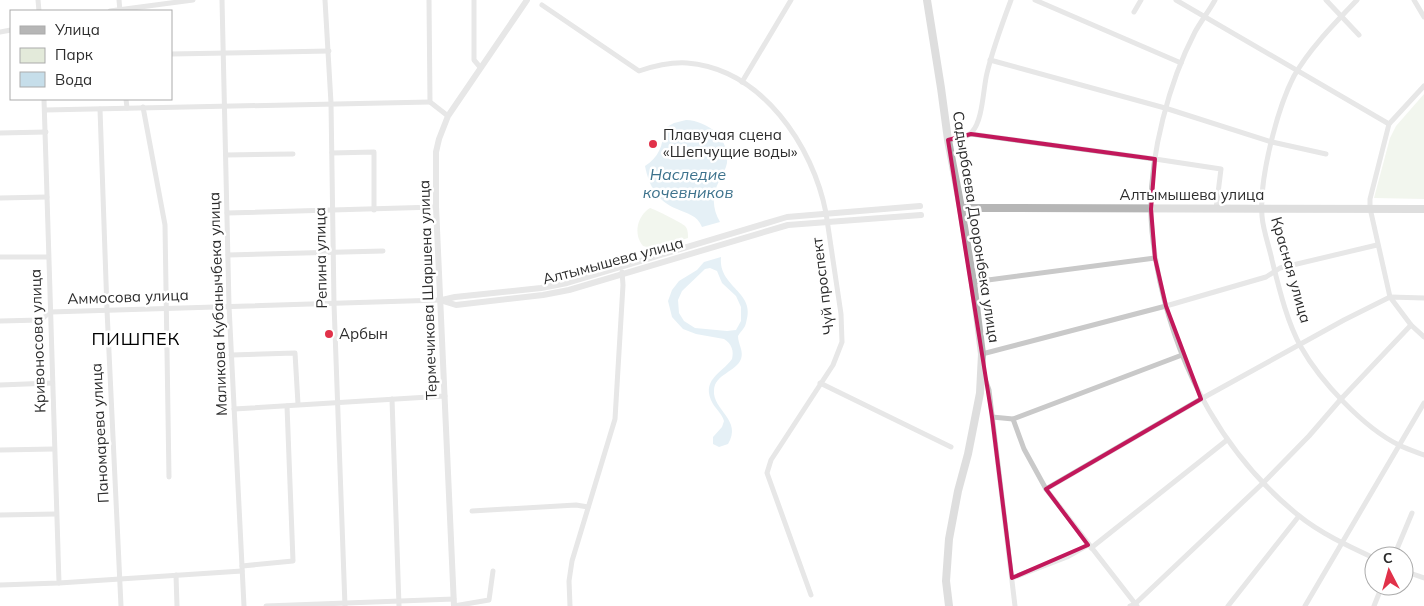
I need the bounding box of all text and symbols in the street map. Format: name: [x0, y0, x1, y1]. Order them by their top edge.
legend: [10, 10, 172, 100]
text: Улица: [54, 20, 100, 39]
text: Парк: [55, 45, 94, 64]
text: Вода: [55, 70, 92, 89]
street label: Садырбаева Дооронбека улица: [949, 110, 1004, 344]
place label: Плавучая сцена «Шепчущие воды»: [663, 125, 798, 161]
marker: Плавучая сцена «Шепчущие воды»: [647, 138, 659, 150]
water label: Наследие кочевников: [643, 164, 733, 202]
street label: Термечикова Шаршена улица: [414, 180, 441, 400]
street label: Алтымышева улица: [1120, 185, 1264, 204]
street label: Маликова Кубанычбека улица: [204, 192, 231, 416]
street label: Репина улица: [310, 207, 331, 309]
street label: Красная улица: [1267, 215, 1316, 325]
street label: Алтымышева улица: [540, 233, 685, 288]
street label: Чүй проспект: [807, 236, 838, 336]
street label: Кривоносова улица: [25, 269, 50, 413]
street label: Аммосова улица: [67, 285, 189, 308]
place label: Арбын: [339, 324, 388, 343]
district label: ПИШПЕК: [92, 327, 180, 350]
marker: Арбын: [323, 328, 335, 340]
street label: Паномарева улица: [86, 363, 113, 504]
north arrow: [1364, 546, 1414, 596]
text: С: [1382, 549, 1393, 568]

